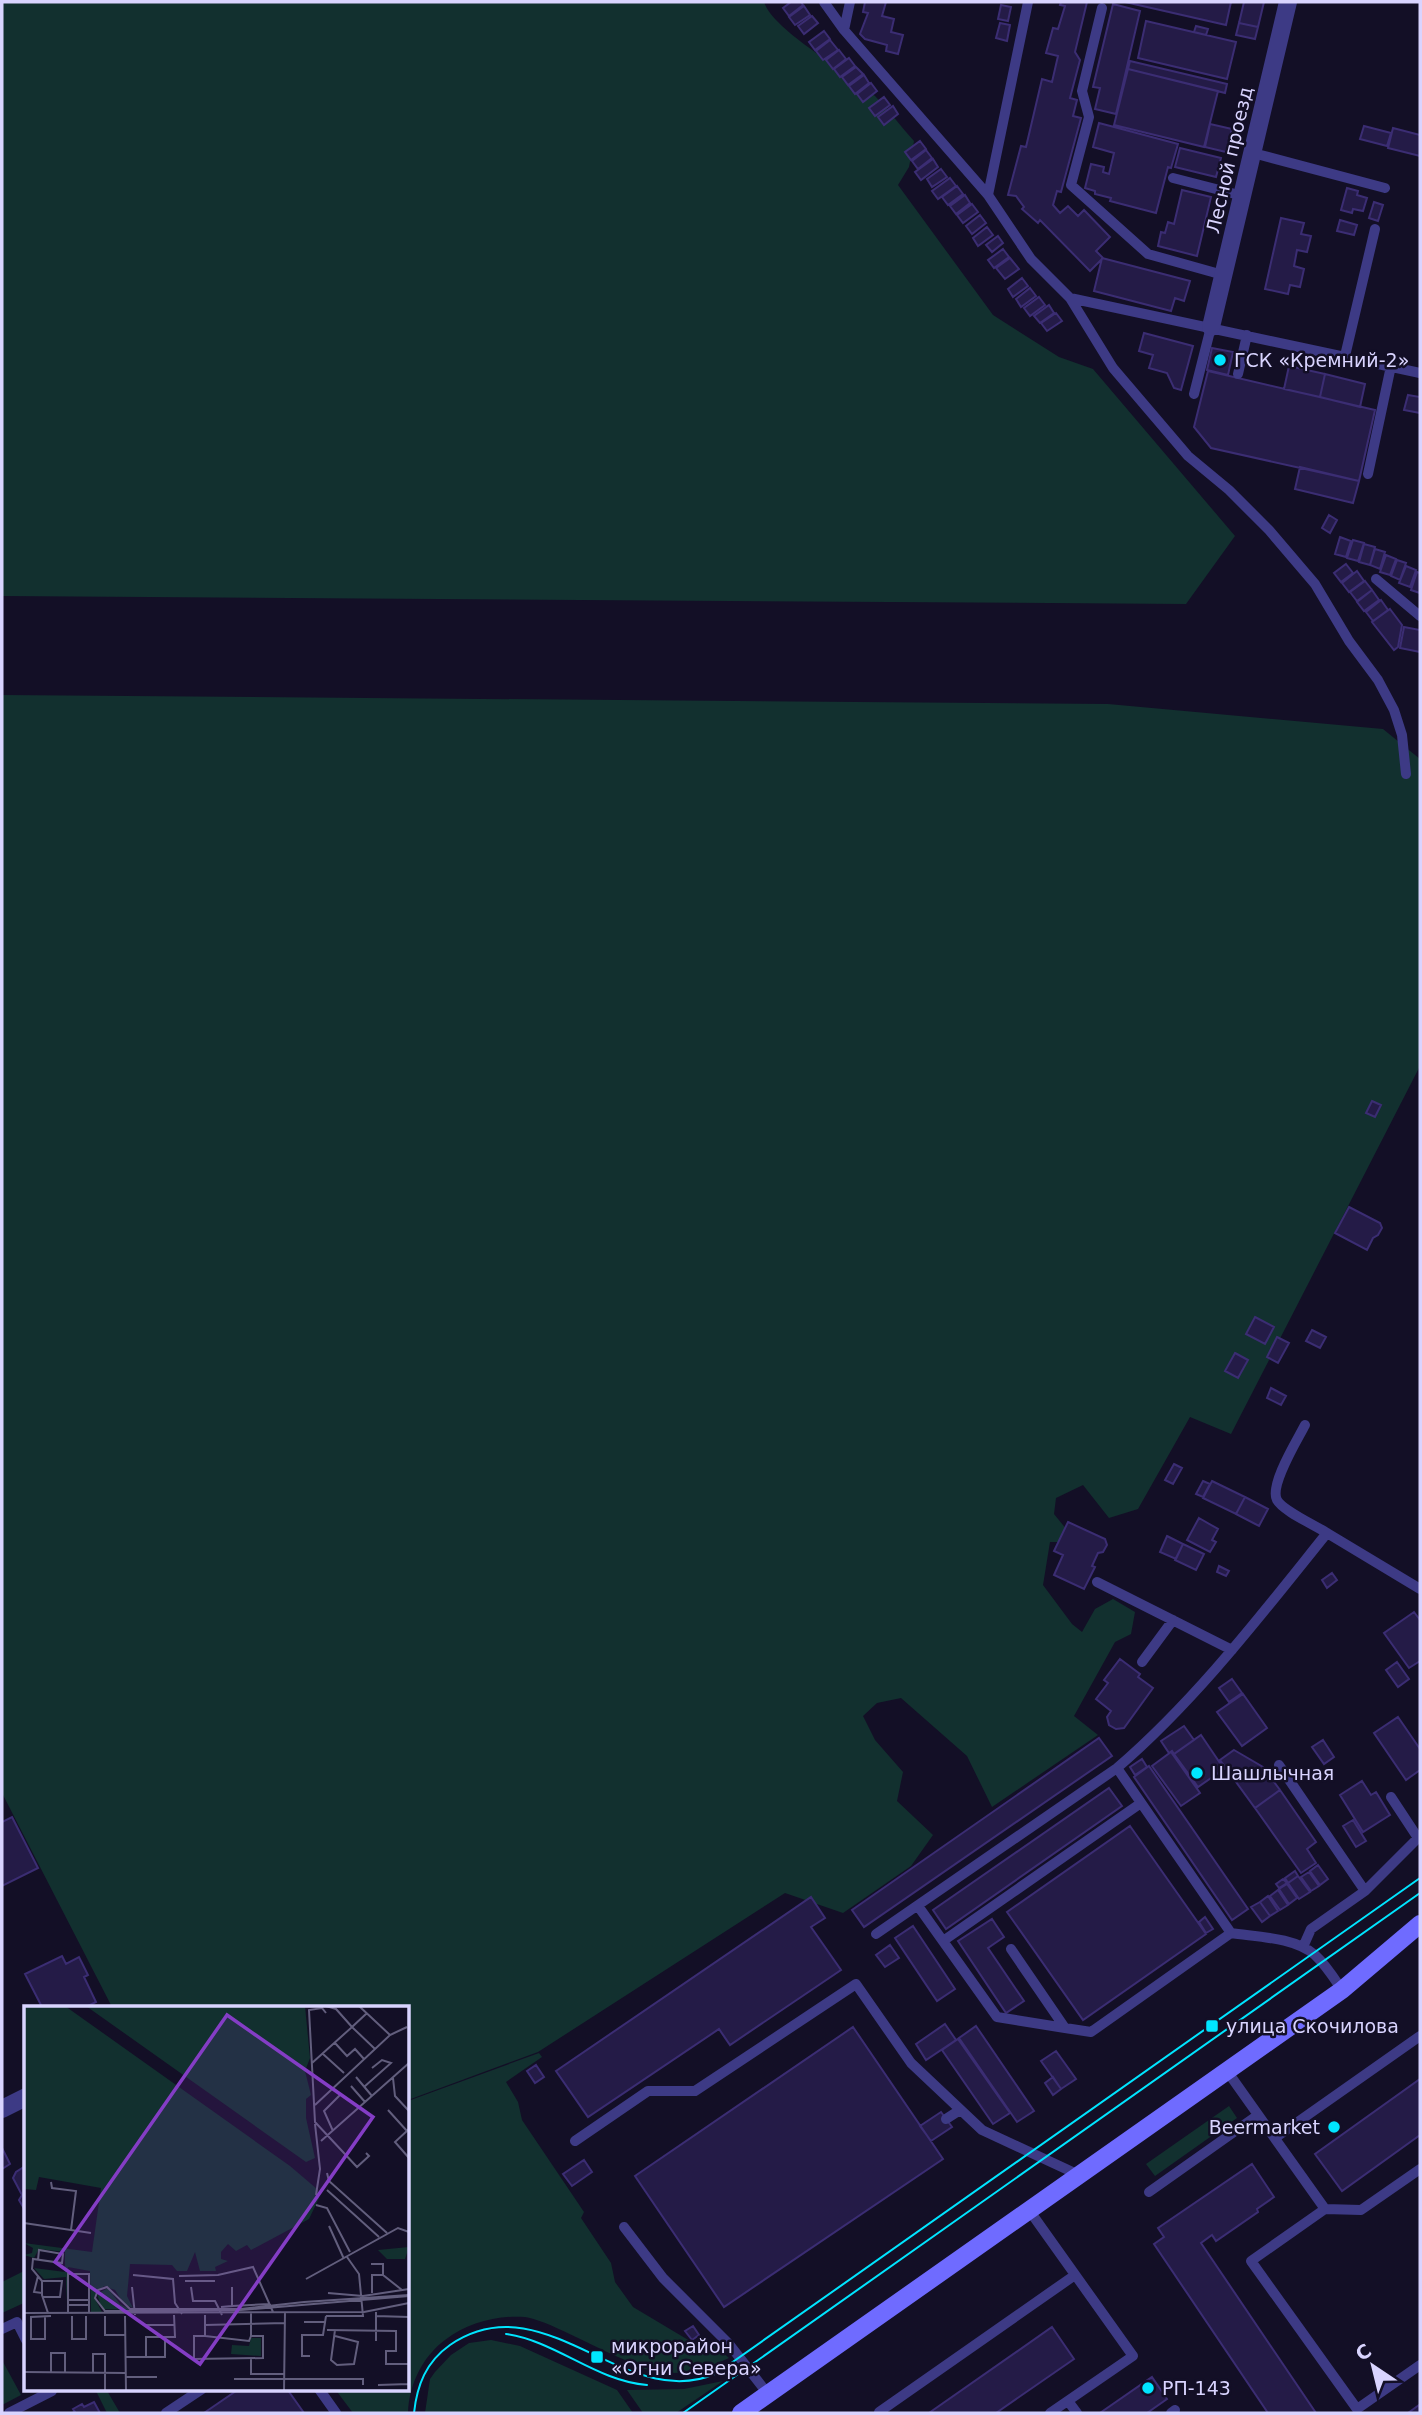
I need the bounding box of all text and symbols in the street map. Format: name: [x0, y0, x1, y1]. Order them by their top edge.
street label: Лесной проезд: [1201, 84, 1257, 236]
place label: ГСК «Кремний-2»: [1234, 349, 1409, 371]
marker: ГСК «Кремний-2»: [1212, 352, 1228, 368]
place label: Шашлычная: [1211, 1762, 1334, 1784]
marker: Шашлычная: [1189, 1765, 1205, 1781]
inset map: [24, 2006, 410, 2390]
place label: улица Скочилова: [1226, 2015, 1399, 2037]
marker: улица Скочилова: [1204, 2018, 1220, 2034]
place label: Beermarket: [1209, 2116, 1320, 2138]
marker: Beermarket: [1326, 2119, 1342, 2135]
north arrow: [1338, 2331, 1408, 2401]
place label: микрорайон «Огни Севера»: [611, 2335, 762, 2379]
text: С: [1351, 2339, 1375, 2365]
marker: микрорайон «Огни Севера»: [589, 2349, 605, 2365]
place label: РП-143: [1162, 2377, 1231, 2399]
marker: РП-143: [1140, 2380, 1156, 2396]

